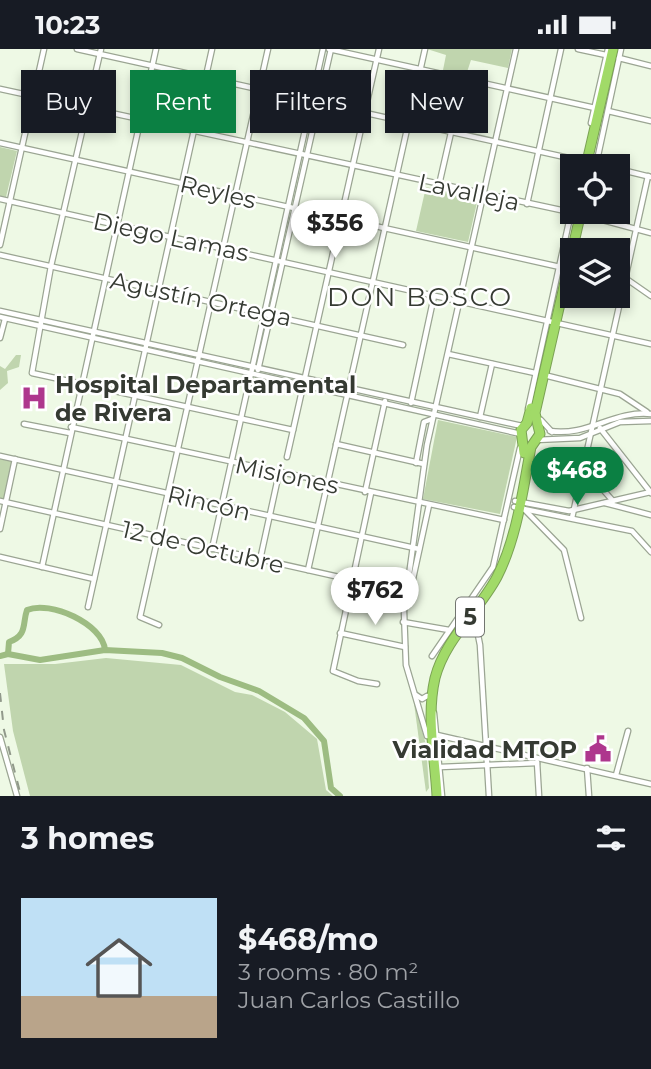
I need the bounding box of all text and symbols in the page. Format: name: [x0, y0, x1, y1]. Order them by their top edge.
text: 10:23: [35, 9, 100, 41]
chip: Buy: [21, 70, 116, 133]
chip: Rent: [130, 70, 236, 133]
chip: Filters: [250, 70, 371, 133]
chip: New: [385, 70, 488, 133]
map controls: [560, 154, 630, 308]
button: locate: [560, 154, 630, 224]
street label: Lavalleja: [416, 167, 522, 217]
street label: Reyles: [177, 169, 259, 215]
pin: $356: [294, 201, 376, 260]
street label: Diego Lamas: [91, 206, 251, 268]
text: $356: [307, 209, 363, 237]
button: layers: [560, 238, 630, 308]
street label: Agustín Ortega: [108, 266, 294, 332]
district label: DON BOSCO: [327, 281, 513, 313]
place label: Hospital Departamental de Rivera: [55, 370, 356, 427]
hospital icon: Hospital Departamental de Rivera: [19, 383, 49, 413]
pin: $468: [536, 447, 618, 507]
street label: Misiones: [233, 450, 341, 500]
text: $468: [547, 456, 607, 484]
street label: Rincón: [165, 479, 253, 527]
street label: 12 de Octubre: [119, 514, 287, 580]
pin: $762: [334, 567, 416, 627]
text: $762: [347, 576, 403, 604]
road number: 5: [456, 597, 484, 637]
public building icon: Vialidad MTOP: [583, 734, 613, 764]
place label: Vialidad MTOP: [391, 735, 577, 764]
icon: filters: [592, 819, 630, 857]
text: 3 homes: [21, 820, 154, 857]
text: $468/mo: [238, 921, 378, 958]
icon: home: [77, 926, 161, 1010]
text: 3 rooms · 80 m²: [238, 958, 418, 986]
text: Juan Carlos Castillo: [238, 986, 460, 1014]

